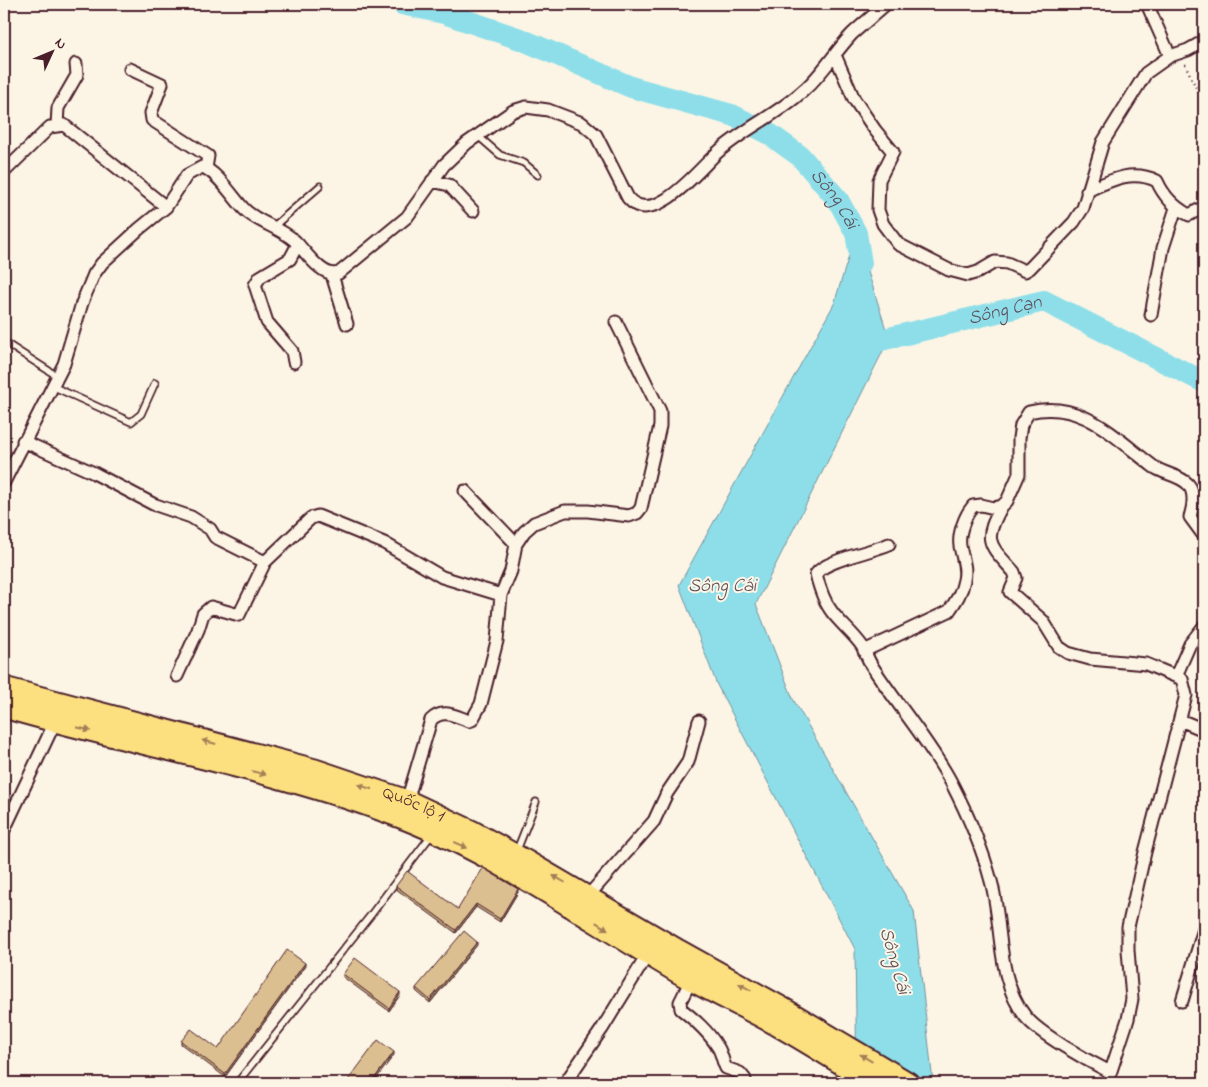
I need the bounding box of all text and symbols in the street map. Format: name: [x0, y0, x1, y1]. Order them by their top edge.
north arrow: [28, 28, 78, 78]
text: N: [49, 33, 71, 55]
water label: Sông Cái: [804, 163, 866, 235]
water label: Sông Cạn: [965, 288, 1045, 332]
water label: Sông Cái: [688, 573, 758, 601]
one-way arrow: [77, 725, 92, 733]
one-way arrow: [201, 738, 217, 746]
one-way arrow: [252, 769, 267, 777]
street label: Quốc lộ 1: [379, 781, 449, 830]
one-way arrow: [358, 782, 373, 790]
one-way arrow: [454, 841, 468, 849]
one-way arrow: [552, 875, 565, 884]
one-way arrow: [595, 922, 608, 931]
water label: Sông Cái: [871, 924, 917, 999]
one-way arrow: [738, 983, 751, 992]
one-way arrow: [859, 1054, 872, 1063]

